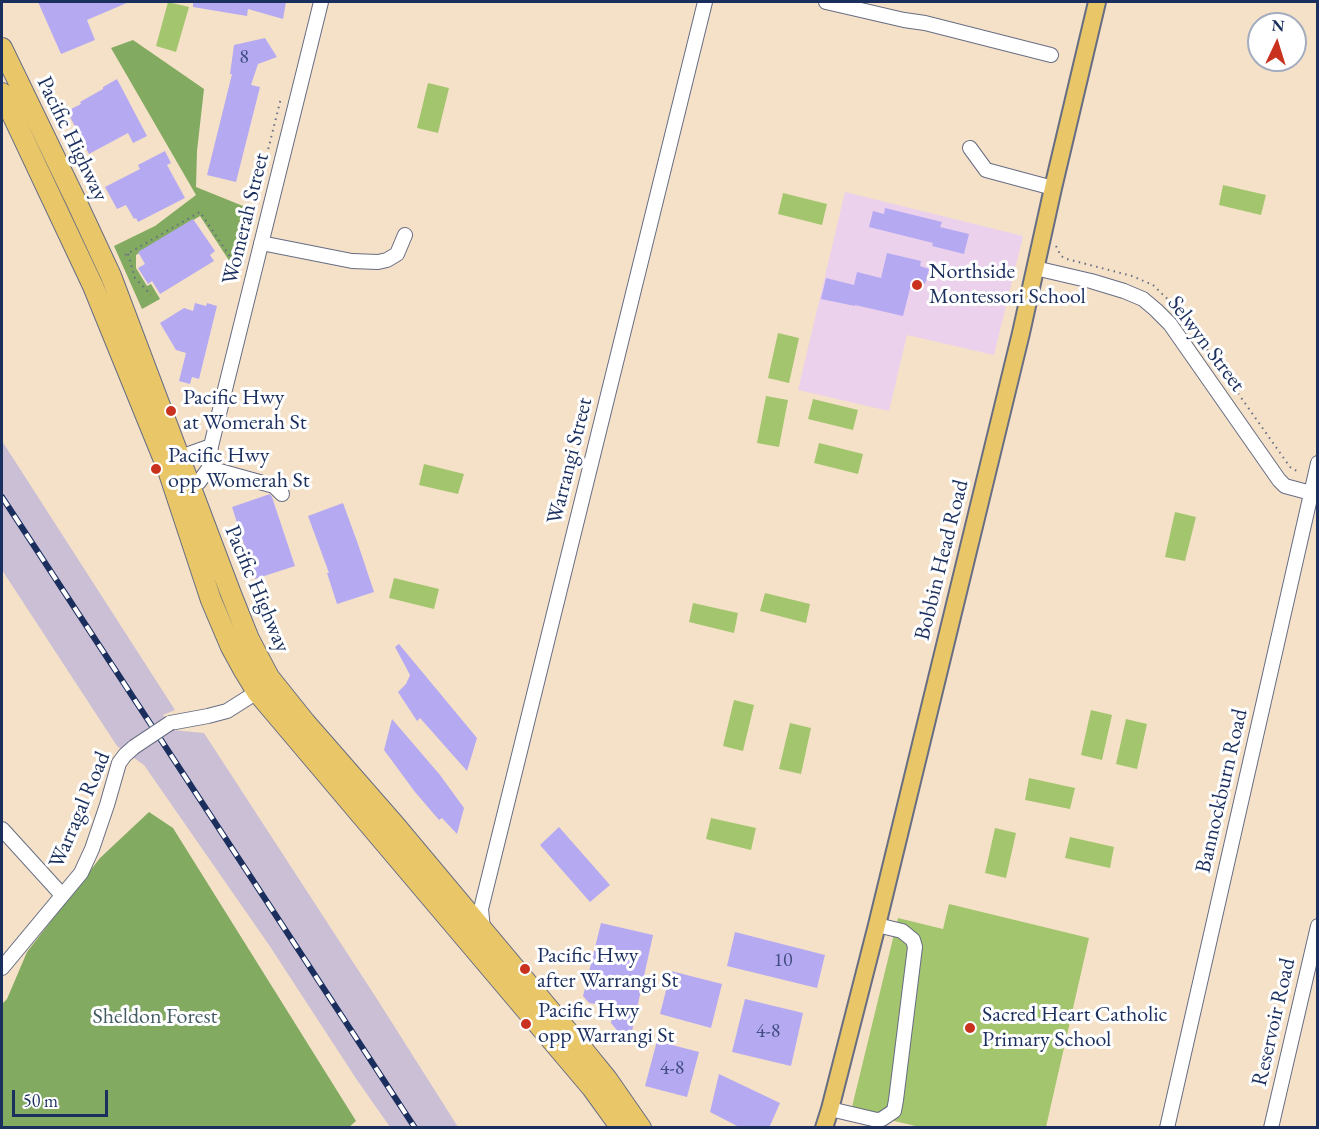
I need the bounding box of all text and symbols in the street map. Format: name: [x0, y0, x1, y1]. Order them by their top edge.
north arrow: [1247, 12, 1307, 72]
text: N: [1271, 15, 1285, 36]
house number: 8: [239, 46, 249, 70]
street label: Pacific Highway: [30, 72, 114, 206]
street label: Womerah Street: [217, 150, 275, 288]
place label: Northside Montessori School: [929, 259, 1086, 310]
marker: Northside Montessori School: [910, 278, 924, 292]
street label: Selwyn Street: [1161, 291, 1251, 397]
place label: Pacific Hwy at Womerah St: [183, 385, 307, 436]
street label: Warrangi Street: [542, 395, 598, 527]
marker: Pacific Hwy at Womerah St: [164, 404, 178, 418]
place label: Pacific Hwy opp Womerah St: [168, 443, 310, 494]
marker: Pacific Hwy opp Womerah St: [149, 462, 163, 476]
street label: Bobbin Head Road: [909, 477, 975, 643]
street label: Pacific Highway: [218, 522, 296, 656]
street label: Bannockburn Road: [1190, 706, 1254, 876]
street label: Warragal Road: [44, 748, 116, 872]
place label: Pacific Hwy after Warrangi St: [537, 943, 678, 994]
house number: 10: [773, 949, 793, 973]
street label: Reservoir Road: [1246, 955, 1302, 1089]
marker: Pacific Hwy after Warrangi St: [518, 962, 532, 976]
place label: Pacific Hwy opp Warrangi St: [538, 998, 674, 1050]
place label: Sacred Heart Catholic Primary School: [982, 1002, 1168, 1054]
park label: Sheldon Forest: [93, 1004, 217, 1030]
marker: Pacific Hwy opp Warrangi St: [519, 1017, 533, 1031]
house number: 4-8: [756, 1020, 780, 1044]
marker: Sacred Heart Catholic Primary School: [963, 1021, 977, 1035]
house number: 4-8: [660, 1057, 684, 1081]
scale bar: [15, 1078, 111, 1116]
text: 50 m: [23, 1089, 58, 1112]

